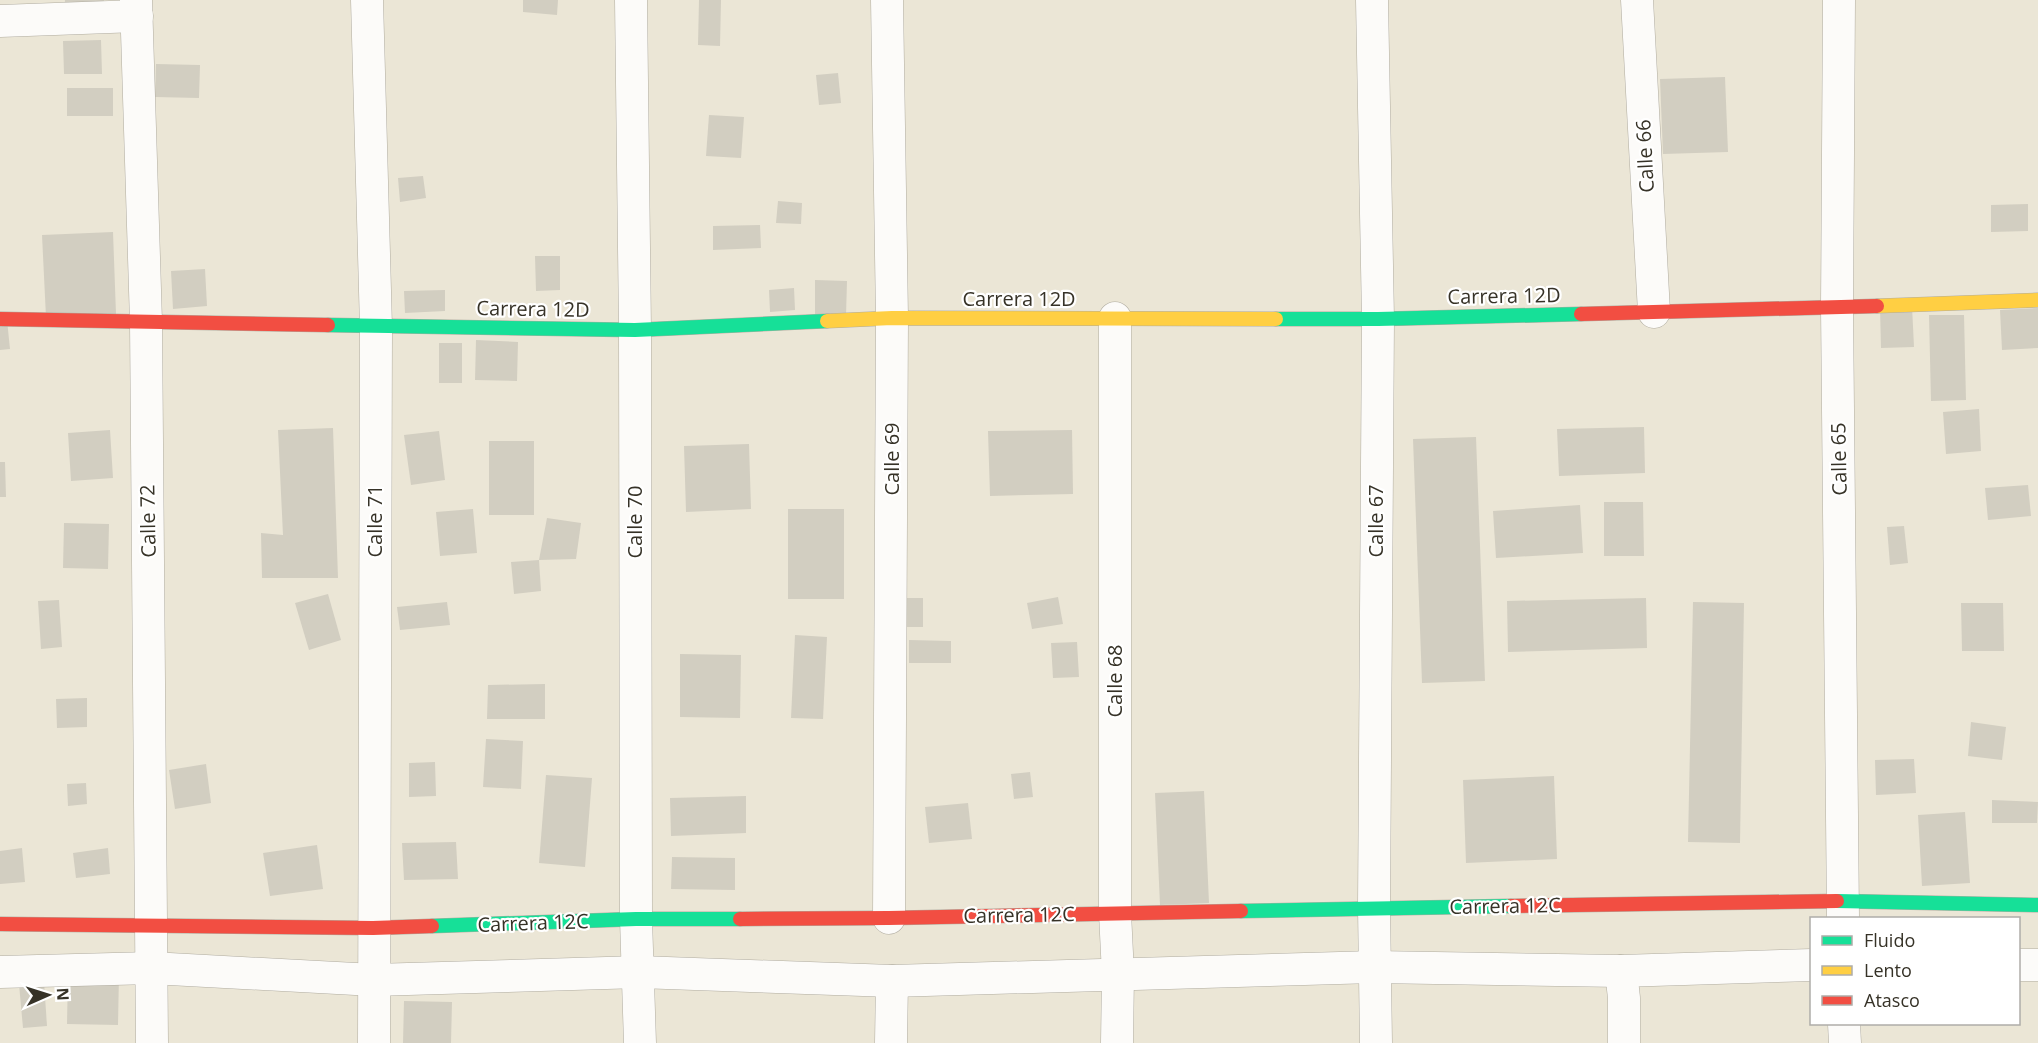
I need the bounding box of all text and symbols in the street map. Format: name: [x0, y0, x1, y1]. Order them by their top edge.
street label: Calle 66: [1629, 119, 1660, 193]
street label: Carrera 12D: [1447, 281, 1561, 310]
street label: Carrera 12D: [962, 285, 1076, 312]
street label: Carrera 12D: [476, 294, 590, 323]
street label: Calle 69: [878, 422, 905, 496]
street label: Calle 65: [1824, 422, 1853, 496]
street label: Calle 72: [133, 484, 162, 558]
street label: Calle 71: [361, 484, 388, 558]
street label: Calle 67: [1362, 484, 1389, 558]
street label: Calle 70: [621, 485, 648, 559]
street label: Calle 68: [1101, 644, 1128, 718]
street label: Carrera 12C: [1449, 891, 1561, 920]
street label: Carrera 12C: [963, 900, 1075, 929]
street label: Carrera 12C: [477, 907, 589, 938]
legend: [1810, 917, 2020, 1025]
text: Fluido: [1864, 928, 1915, 952]
text: Lento: [1864, 958, 1912, 982]
north arrow: [18, 965, 78, 1025]
text: N: [52, 987, 74, 1001]
text: Atasco: [1864, 988, 1920, 1012]

